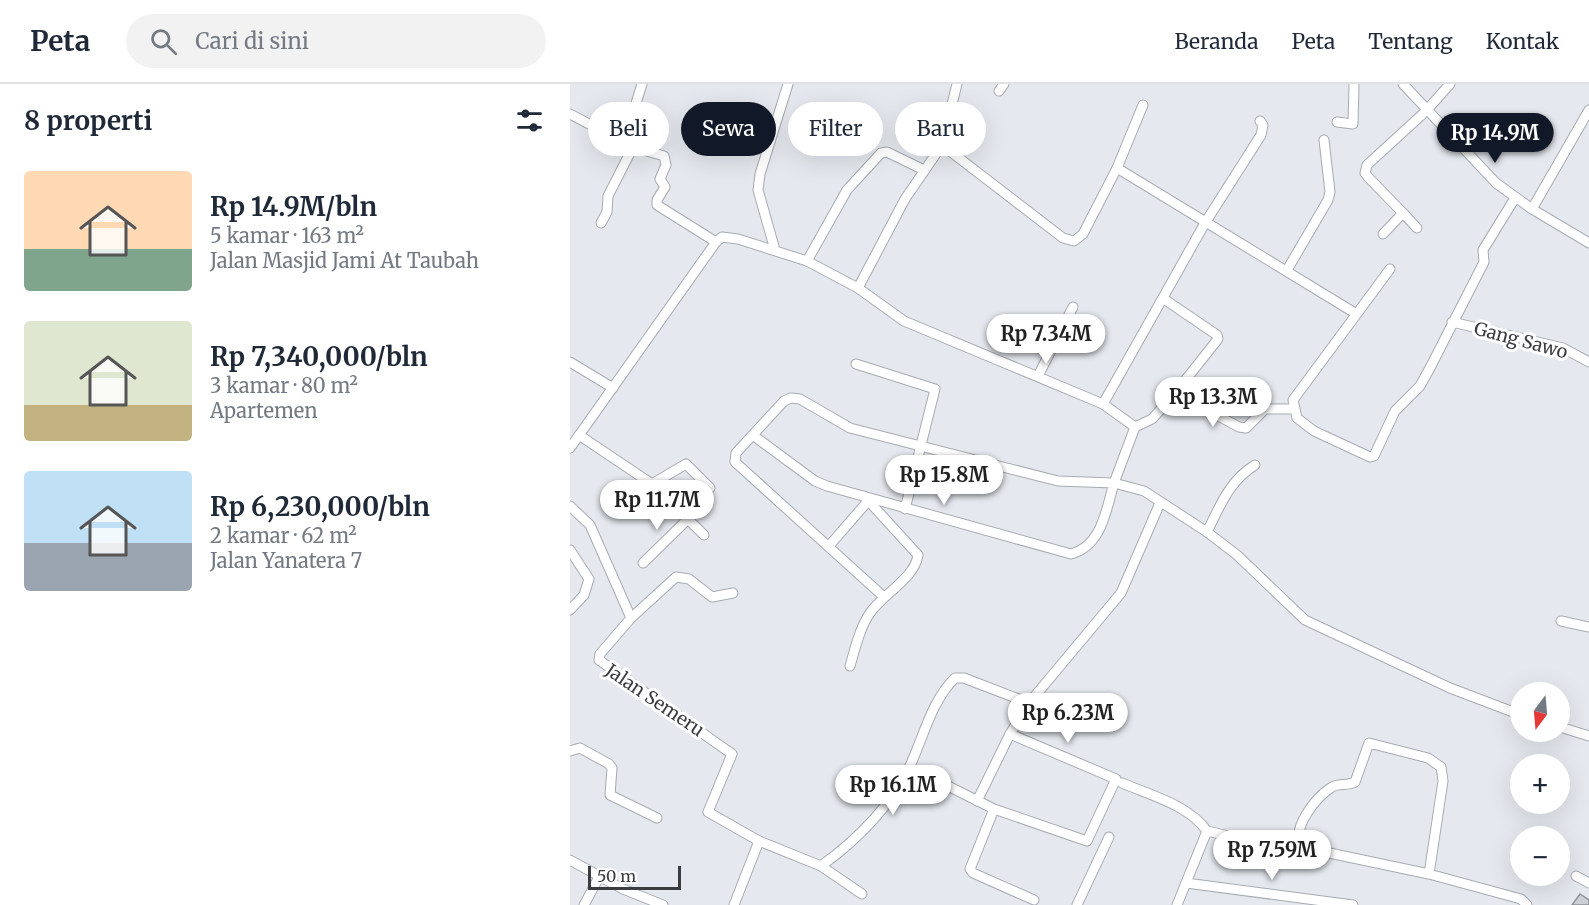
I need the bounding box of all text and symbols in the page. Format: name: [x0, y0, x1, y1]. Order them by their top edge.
search box: [126, 14, 546, 68]
text: Peta: [30, 23, 90, 59]
icon: search: [147, 25, 180, 58]
text: Cari di sini: [195, 27, 309, 55]
text: Beranda: [1174, 28, 1258, 55]
text: Peta: [1291, 28, 1335, 55]
text: Tentang: [1368, 28, 1453, 55]
text: Kontak: [1486, 28, 1559, 55]
chip: Beli: [588, 102, 669, 156]
chip: Sewa: [681, 102, 776, 156]
chip: Filter: [788, 102, 883, 156]
chip: Baru: [895, 102, 986, 156]
text: 8 properti: [24, 104, 152, 137]
icon: filters: [513, 104, 546, 137]
pin: Rp 14.9M: [1433, 113, 1557, 164]
text: Rp 14.9M: [1451, 120, 1539, 145]
text: Rp 14.9M/bln: [210, 190, 377, 223]
icon: home: [72, 195, 144, 267]
text: 5 kamar · 163 m²: [210, 223, 364, 248]
text: Jalan Masjid Jami At Taubah: [210, 248, 479, 273]
pin: Rp 7.34M: [984, 314, 1108, 365]
street label: Gang Sawo: [1472, 317, 1570, 363]
text: Rp 7.34M: [1000, 321, 1092, 346]
text: Rp 7,340,000/bln: [210, 340, 428, 373]
icon: home: [72, 345, 144, 417]
text: 3 kamar · 80 m²: [210, 373, 358, 398]
pin: Rp 13.3M: [1151, 377, 1275, 428]
text: Rp 13.3M: [1169, 384, 1257, 409]
text: Apartemen: [210, 398, 317, 423]
pin: Rp 15.8M: [882, 455, 1006, 506]
text: Rp 15.8M: [899, 462, 989, 487]
pin: Rp 11.7M: [595, 480, 719, 531]
text: Rp 11.7M: [614, 487, 700, 512]
text: Rp 6,230,000/bln: [210, 490, 430, 523]
icon: home: [72, 495, 144, 567]
text: 2 kamar · 62 m²: [210, 523, 357, 548]
text: Jalan Yanatera 7: [210, 548, 362, 573]
street label: Jalan Semeru: [600, 658, 709, 742]
north arrow: [1510, 682, 1570, 742]
map controls: [1510, 682, 1570, 886]
pin: Rp 6.23M: [1006, 693, 1130, 744]
text: Rp 6.23M: [1022, 700, 1114, 725]
button: +: [1510, 754, 1570, 814]
pin: Rp 16.1M: [831, 765, 955, 816]
text: Rp 16.1M: [849, 772, 937, 797]
button: −: [1510, 826, 1570, 886]
pin: Rp 7.59M: [1210, 830, 1334, 881]
text: Rp 7.59M: [1227, 837, 1317, 862]
scale bar: [588, 863, 681, 890]
text: 50 m: [597, 866, 636, 886]

